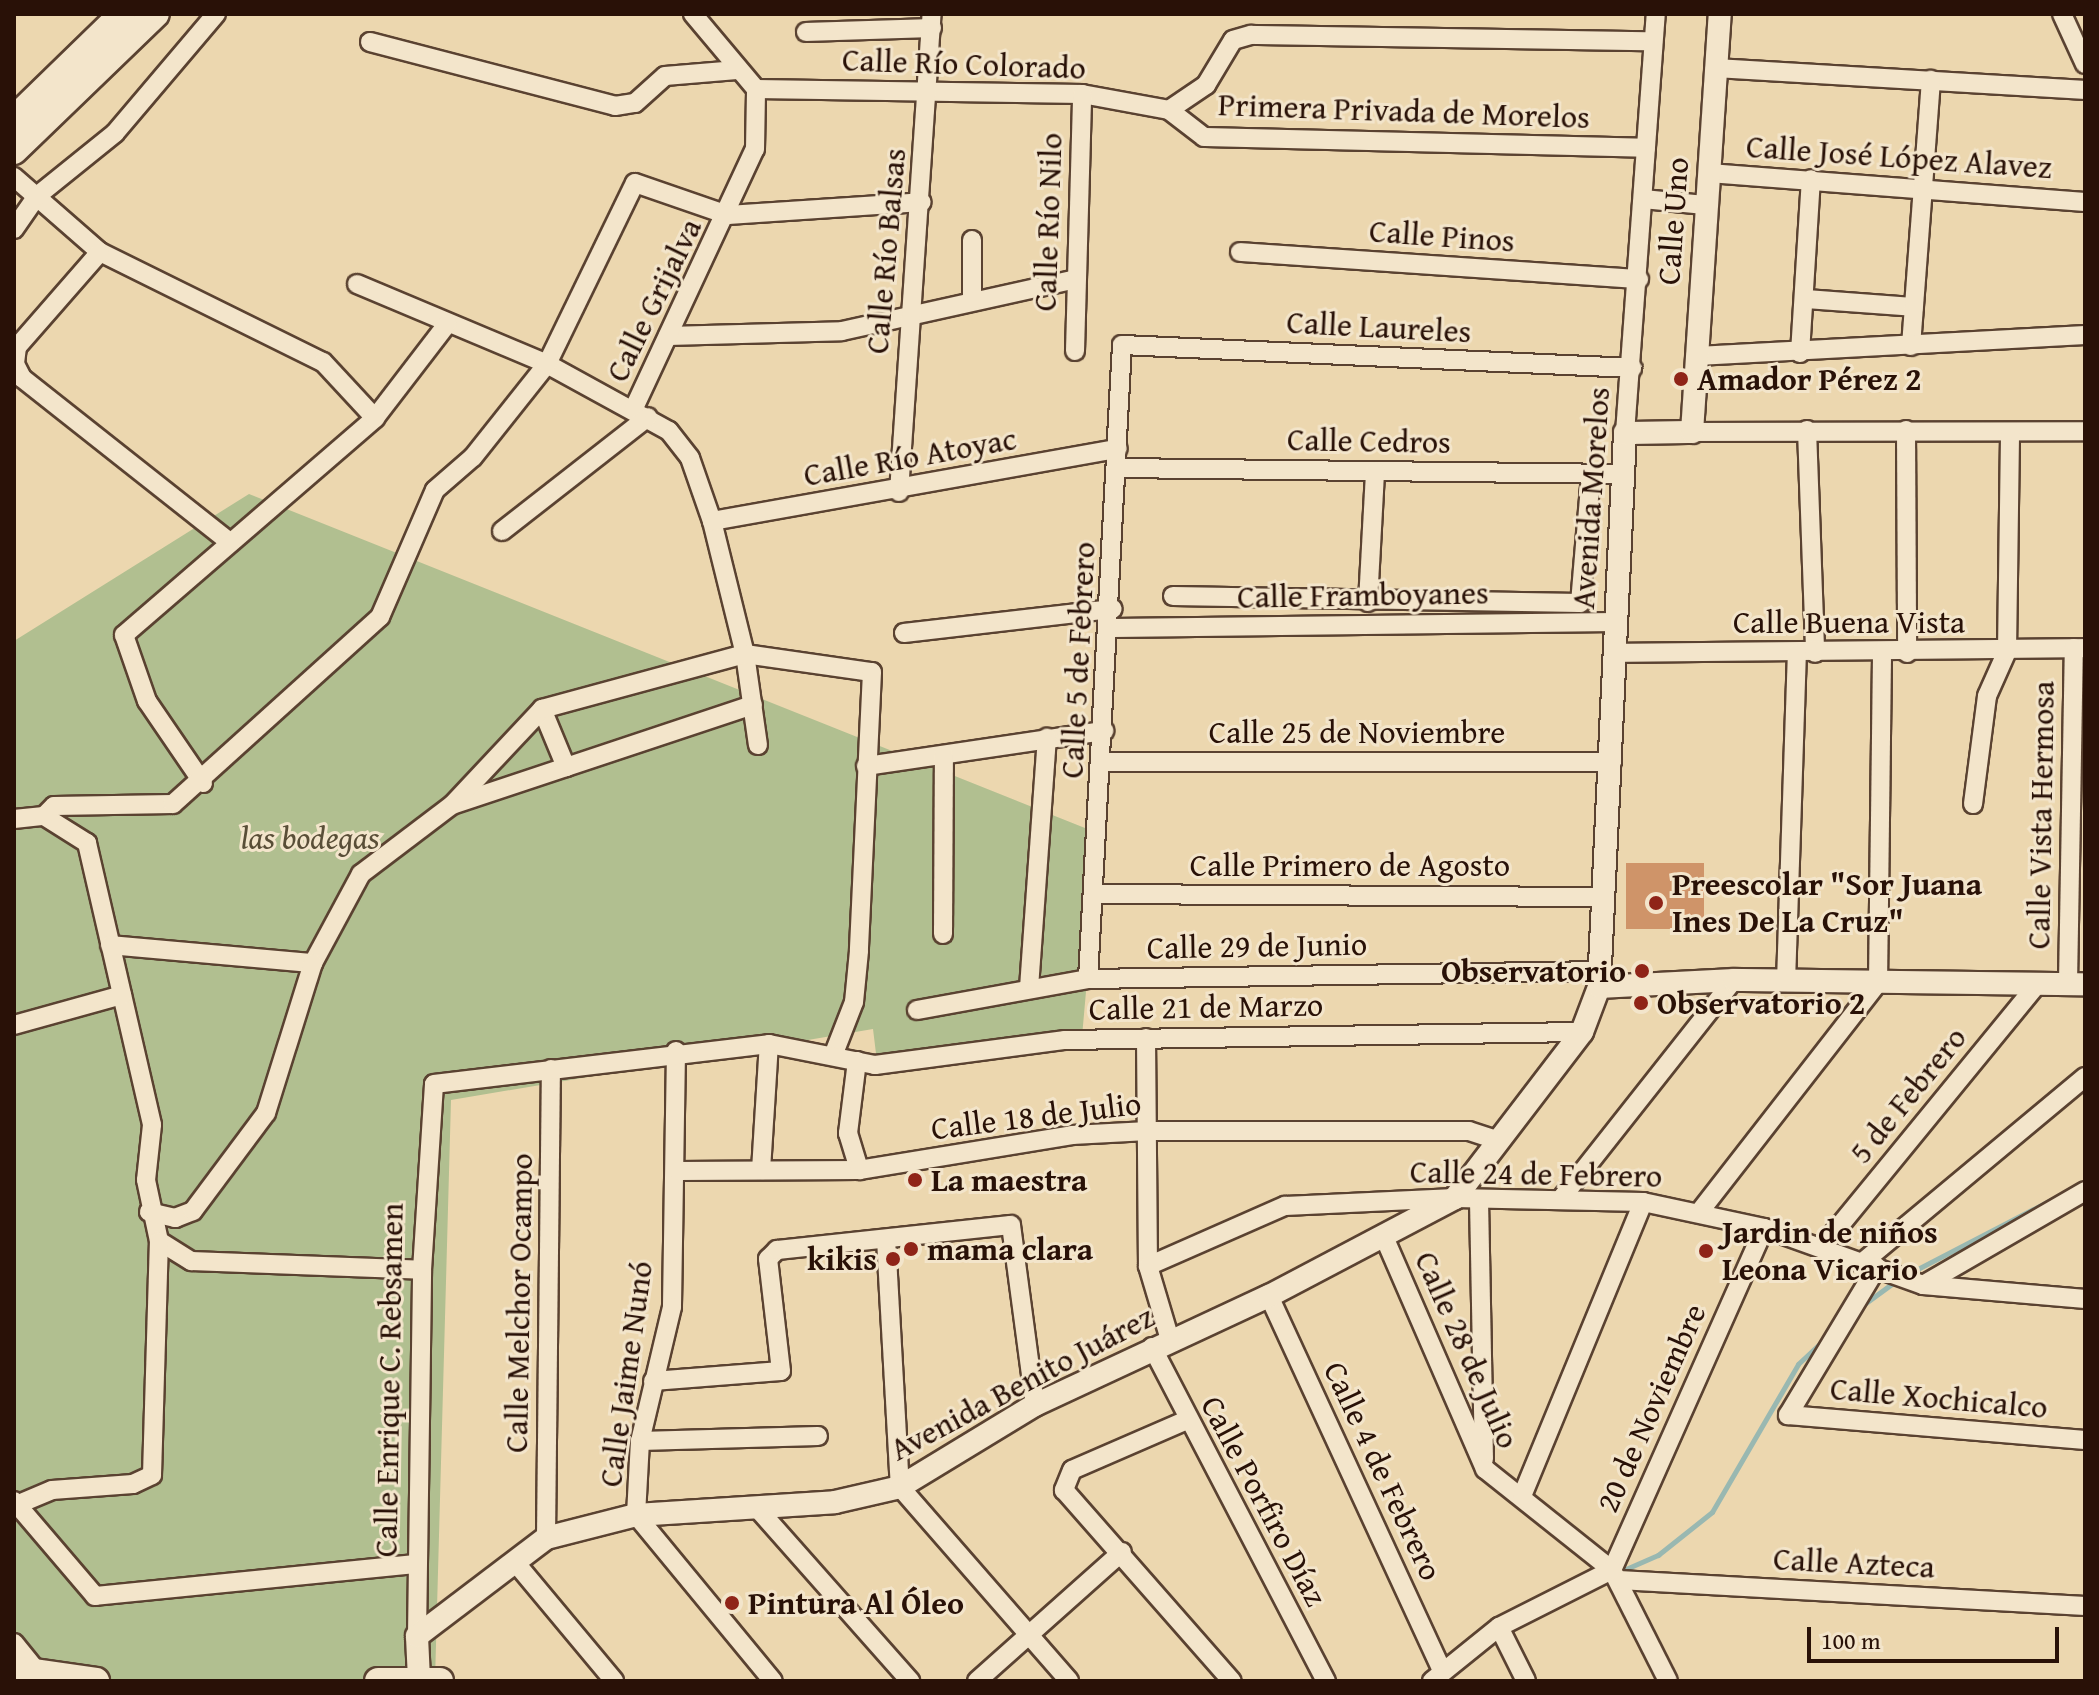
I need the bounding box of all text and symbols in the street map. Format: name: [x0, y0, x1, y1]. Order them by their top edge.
street label: Calle Río Colorado: [842, 41, 1086, 87]
street label: Primera Privada de Morelos: [1217, 85, 1591, 137]
street label: Calle José López Alavez: [1745, 127, 2053, 187]
street label: Calle Río Nilo: [1026, 132, 1070, 312]
street label: Calle Río Balsas: [858, 147, 914, 355]
street label: Calle Uno: [1649, 156, 1697, 286]
street label: Calle Grijalva: [598, 212, 710, 388]
street label: Calle Pinos: [1368, 212, 1516, 260]
street label: Calle Laureles: [1286, 303, 1472, 351]
place label: Amador Pérez 2: [1697, 360, 1922, 398]
marker: Amador Pérez 2: [1672, 370, 1690, 388]
street label: Avenida Morelos: [1564, 386, 1618, 610]
street label: Calle Río Atoyac: [801, 419, 1019, 495]
street label: Calle Cedros: [1287, 420, 1451, 462]
street label: Calle 5 de Febrero: [1053, 541, 1103, 779]
street label: Calle Framboyanes: [1237, 574, 1489, 616]
street label: Calle Buena Vista: [1733, 603, 1965, 641]
street label: Calle Vista Hermosa: [2019, 680, 2063, 950]
street label: Calle 25 de Noviembre: [1209, 713, 1505, 751]
park label: las bodegas: [241, 819, 379, 857]
street label: Calle Primero de Agosto: [1190, 846, 1510, 884]
place label: Preescolar "Sor Juana Ines De La Cruz": [1672, 866, 1982, 941]
marker: Preescolar "Sor Juana Ines De La Cruz": [1647, 894, 1665, 912]
street label: Calle 29 de Junio: [1147, 925, 1367, 967]
place label: Observatorio: [1441, 952, 1626, 990]
marker: Observatorio: [1633, 962, 1651, 980]
place label: Observatorio 2: [1657, 984, 1865, 1022]
street label: Calle 21 de Marzo: [1088, 986, 1324, 1028]
marker: Observatorio 2: [1632, 994, 1650, 1012]
street label: 5 de Febrero: [1841, 1019, 1975, 1171]
street label: Calle 18 de Julio: [929, 1084, 1143, 1148]
street label: Calle Melchor Ocampo: [497, 1153, 541, 1453]
street label: Calle 24 de Febrero: [1410, 1153, 1662, 1195]
place label: La maestra: [931, 1161, 1087, 1199]
marker: La maestra: [906, 1171, 924, 1189]
street label: Calle Enrique C. Rebsamen: [367, 1203, 411, 1557]
place label: Jardin de niños Leona Vicario: [1722, 1214, 1938, 1289]
place label: mama clara: [927, 1230, 1093, 1268]
place label: kikis: [807, 1240, 877, 1278]
marker: mama clara: [902, 1240, 920, 1258]
marker: Jardin de niños Leona Vicario: [1697, 1242, 1715, 1260]
street label: Calle 28 de Julio: [1407, 1246, 1527, 1454]
marker: kikis: [884, 1250, 902, 1268]
street label: Calle Jaime Nunó: [591, 1259, 661, 1489]
street label: Avenida Benito Juárez: [884, 1297, 1160, 1469]
street label: 20 de Noviembre: [1588, 1298, 1714, 1518]
street label: Calle 4 de Febrero: [1316, 1356, 1450, 1586]
street label: Calle Xochicalco: [1829, 1369, 2049, 1427]
street label: Calle Porfiro Díaz: [1193, 1390, 1335, 1612]
street label: Calle Azteca: [1772, 1540, 1936, 1586]
place label: Pintura Al Óleo: [748, 1584, 964, 1622]
marker: Pintura Al Óleo: [723, 1594, 741, 1612]
scale bar: [1811, 1611, 2063, 1661]
text: 100 m: [1821, 1623, 1881, 1658]

